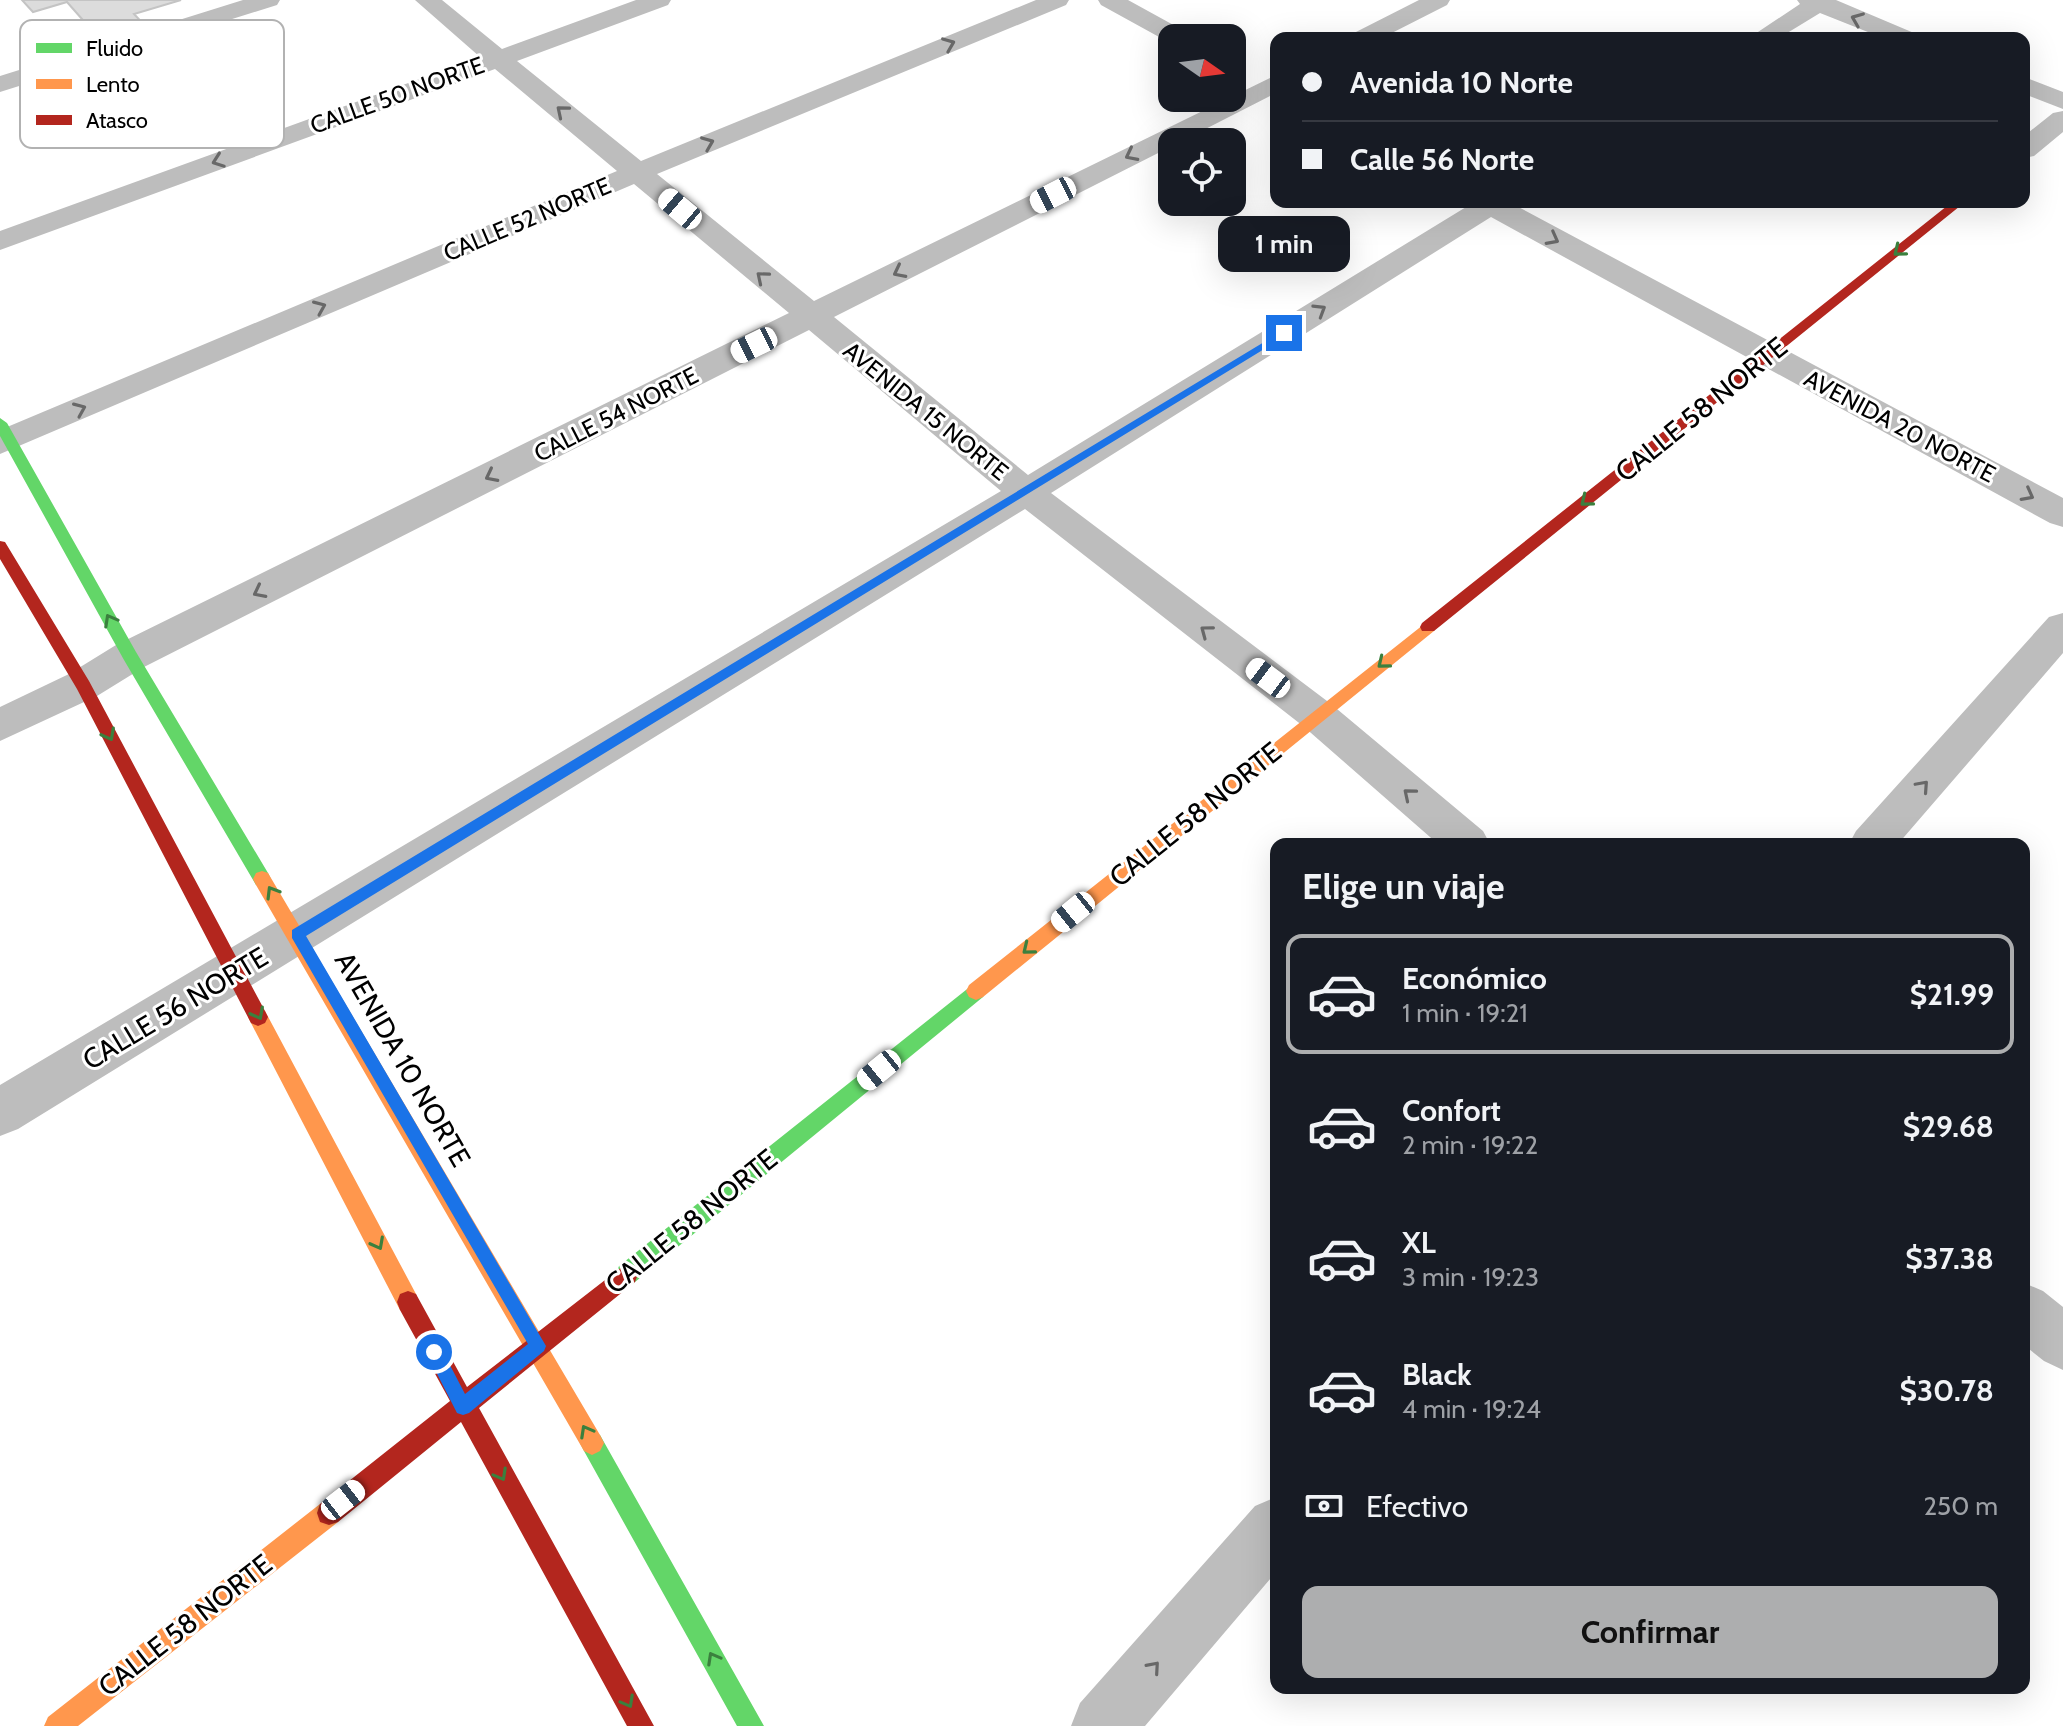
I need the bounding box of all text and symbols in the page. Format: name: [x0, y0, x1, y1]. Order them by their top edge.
one-way arrow: [1851, 12, 1865, 29]
legend: [20, 20, 284, 148]
north arrow: [1158, 24, 1246, 112]
map controls: [1158, 24, 1246, 216]
text: Fluido: [86, 35, 143, 62]
one-way arrow: [941, 38, 955, 54]
street label: CALLE 50 NORTE: [306, 50, 488, 140]
text: Avenida 10 Norte: [1350, 64, 1573, 101]
text: Lento: [86, 71, 140, 98]
one-way arrow: [556, 106, 571, 121]
text: Atasco: [86, 107, 148, 134]
button: locate: [1158, 128, 1246, 216]
one-way arrow: [700, 136, 714, 153]
text: Calle 56 Norte: [1350, 141, 1534, 178]
one-way arrow: [1125, 146, 1140, 161]
one-way arrow: [211, 151, 225, 168]
street label: CALLE 52 NORTE: [439, 171, 615, 267]
car: [1026, 173, 1080, 217]
car: [654, 184, 706, 234]
callout: 1 min: [1218, 217, 1350, 273]
text: 1 min: [1255, 228, 1313, 260]
one-way arrow: [1544, 229, 1559, 244]
one-way arrow: [1894, 241, 1908, 256]
one-way arrow: [893, 263, 908, 278]
one-way arrow: [757, 272, 771, 287]
one-way arrow: [312, 301, 326, 317]
one-way arrow: [1311, 305, 1326, 320]
route end: [1266, 315, 1302, 351]
car: [727, 324, 781, 366]
street label: CALLE 58 NORTE: [1608, 329, 1794, 489]
street label: AVENIDA 15 NORTE: [838, 336, 1014, 486]
street label: CALLE 54 NORTE: [529, 360, 703, 468]
street label: AVENIDA 20 NORTE: [1799, 363, 2001, 489]
one-way arrow: [72, 402, 87, 418]
one-way arrow: [485, 466, 500, 482]
one-way arrow: [2020, 485, 2035, 500]
one-way arrow: [1580, 491, 1595, 505]
one-way arrow: [252, 583, 267, 598]
one-way arrow: [104, 615, 120, 629]
one-way arrow: [1200, 626, 1215, 640]
one-way arrow: [1377, 653, 1392, 667]
car: [1242, 654, 1294, 702]
one-way arrow: [100, 726, 115, 741]
street label: CALLE 58 NORTE: [1102, 734, 1288, 894]
one-way arrow: [1913, 780, 1927, 795]
one-way arrow: [1404, 789, 1418, 803]
text: Elige un viaje: [1302, 864, 1505, 908]
one-way arrow: [266, 886, 282, 901]
car: [1047, 888, 1099, 936]
street label: CALLE 56 NORTE: [76, 939, 274, 1077]
one-way arrow: [1023, 939, 1037, 954]
street label: AVENIDA 10 NORTE: [328, 946, 478, 1172]
icon: car: [1306, 958, 1378, 1030]
text: Económico: [1402, 960, 1547, 997]
text: $21.99: [1910, 976, 1994, 1013]
text: 1 min · 19:21: [1402, 997, 1528, 1029]
one-way arrow: [248, 1006, 263, 1020]
car: [853, 1046, 905, 1094]
icon: car: [1306, 1090, 1378, 1162]
text: Confort: [1402, 1092, 1501, 1129]
text: $29.68: [1903, 1108, 1994, 1145]
text: 2 min · 19:22: [1402, 1129, 1538, 1161]
street label: CALLE 58 NORTE: [598, 1141, 784, 1301]
icon: car: [1306, 1222, 1378, 1294]
text: XL: [1402, 1224, 1436, 1261]
one-way arrow: [369, 1236, 384, 1251]
text: $37.38: [1905, 1240, 1994, 1277]
text: 3 min · 19:23: [1402, 1261, 1539, 1293]
route start: [416, 1334, 452, 1370]
icon: car: [1306, 1354, 1378, 1426]
text: Black: [1402, 1356, 1472, 1393]
text: $30.78: [1899, 1372, 1994, 1409]
text: 4 min · 19:24: [1402, 1393, 1541, 1425]
one-way arrow: [580, 1425, 595, 1439]
one-way arrow: [491, 1466, 507, 1480]
car: [317, 1476, 369, 1524]
icon: cash: [1302, 1484, 1346, 1528]
text: Efectivo: [1366, 1488, 1468, 1525]
text: 250 m: [1924, 1490, 1998, 1522]
street label: CALLE 58 NORTE: [91, 1547, 279, 1703]
button: Confirmar: [1302, 1586, 1998, 1678]
one-way arrow: [707, 1652, 722, 1666]
one-way arrow: [1145, 1662, 1159, 1676]
one-way arrow: [618, 1693, 633, 1708]

